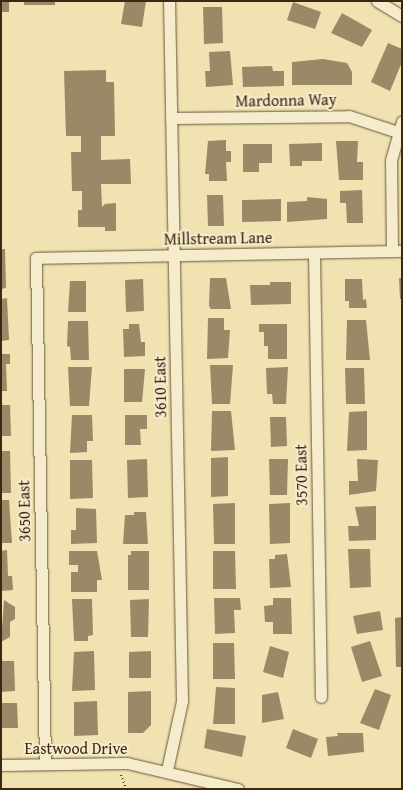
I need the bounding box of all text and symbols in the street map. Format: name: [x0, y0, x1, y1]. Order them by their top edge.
street label: Mardonna Way: [235, 90, 337, 110]
street label: Millstream Lane: [164, 227, 272, 249]
street label: 3610 East: [150, 356, 170, 418]
street label: 3570 East: [291, 444, 311, 506]
street label: 3650 East: [14, 480, 34, 542]
street label: Eastwood Drive: [24, 738, 128, 758]

